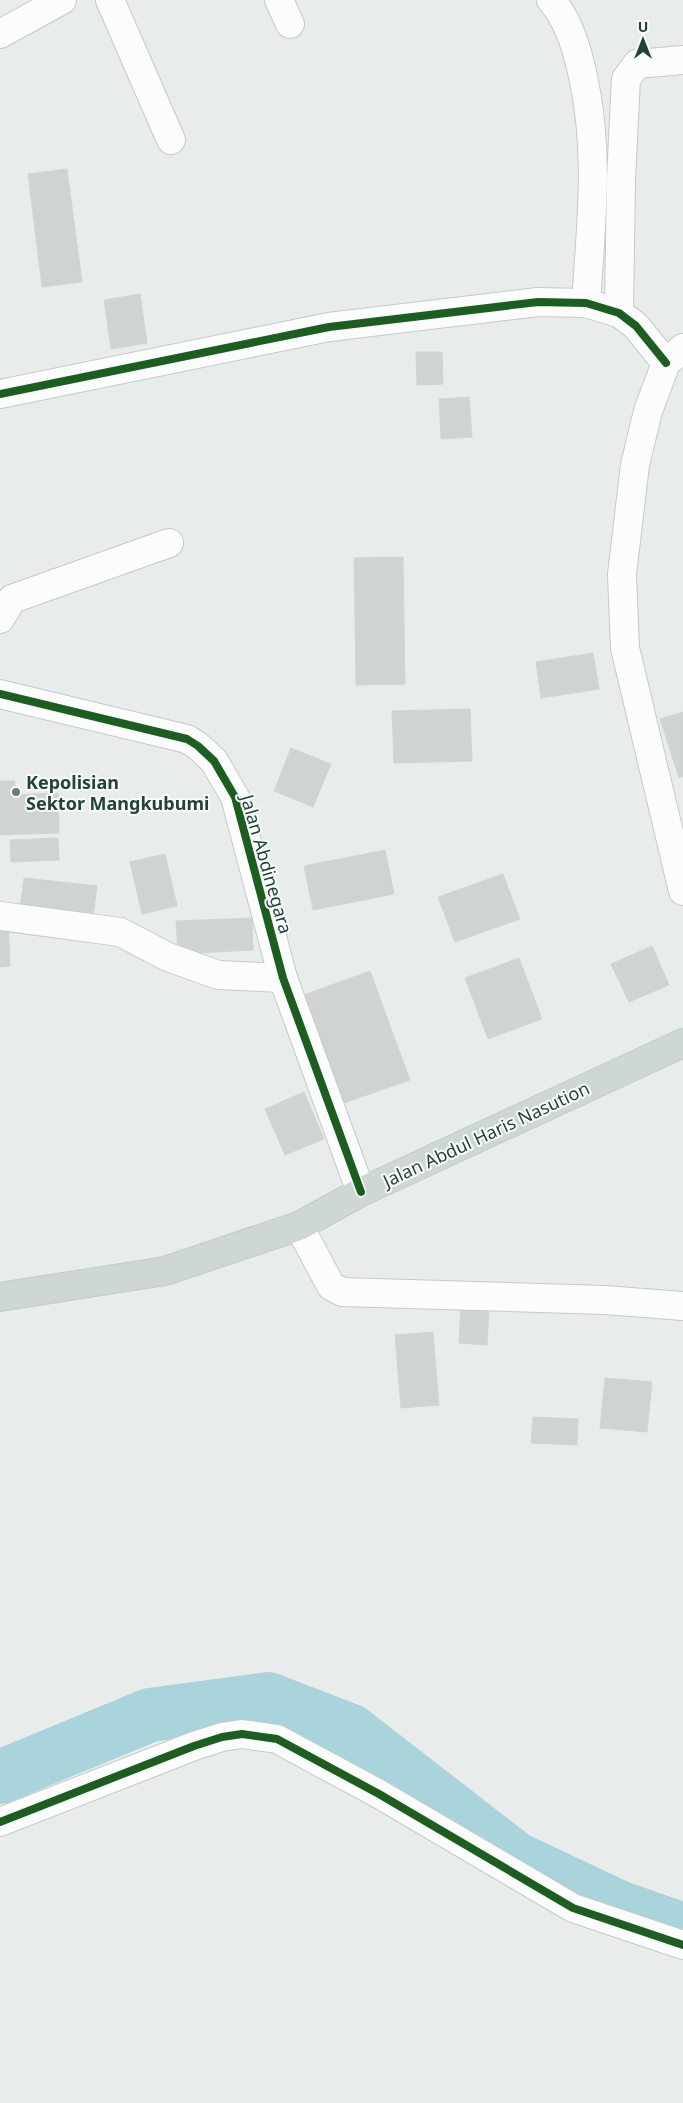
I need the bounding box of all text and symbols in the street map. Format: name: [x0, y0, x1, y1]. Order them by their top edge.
north arrow: [618, 15, 668, 65]
text: U: [638, 17, 648, 36]
place label: Kepolisian Sektor Mangkubumi: [26, 770, 209, 815]
marker: Kepolisian Sektor Mangkubumi: [10, 786, 22, 798]
street label: Jalan Abdinegara: [235, 790, 298, 936]
street label: Jalan Abdul Haris Nasution: [377, 1076, 593, 1193]

